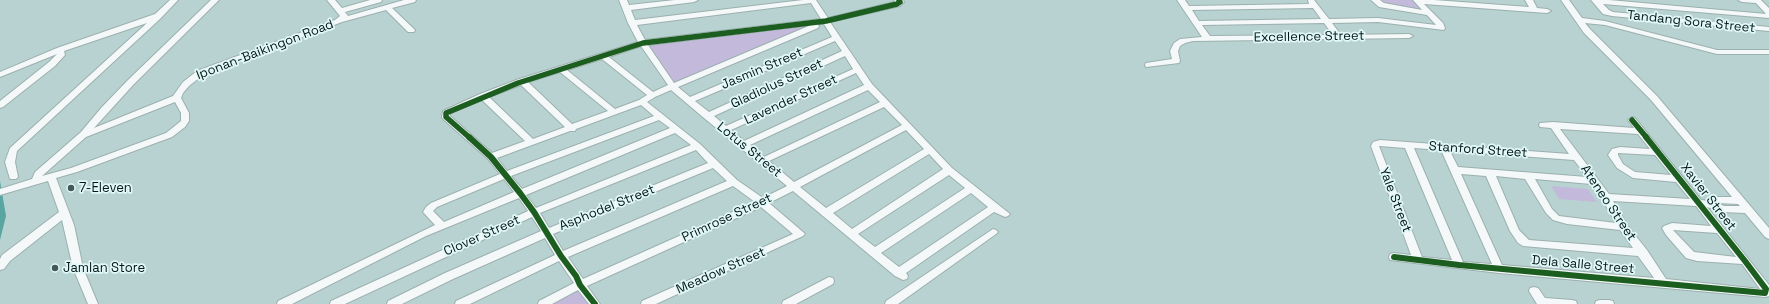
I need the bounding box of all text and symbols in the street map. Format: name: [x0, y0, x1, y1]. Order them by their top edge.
street label: Tandang Sora Street: [1626, 8, 1756, 36]
street label: Iponan-Baikingon Road: [194, 17, 336, 83]
street label: Excellence Street: [1254, 28, 1364, 46]
street label: Jasmin Street: [719, 45, 805, 93]
street label: Gladiolus Street: [729, 56, 825, 112]
street label: Lavender Street: [742, 72, 840, 128]
street label: Lotus Street: [714, 119, 784, 181]
street label: Stanford Street: [1428, 139, 1528, 161]
street label: Xavier Street: [1677, 160, 1739, 234]
street label: Ateneo Street: [1577, 162, 1639, 244]
street label: Yale Street: [1375, 165, 1415, 235]
place label: 7-Eleven: [79, 180, 132, 196]
street label: Asphodel Street: [557, 182, 657, 234]
marker: 7-Eleven: [66, 183, 76, 193]
street label: Primrose Street: [680, 190, 774, 246]
street label: Clover Street: [442, 212, 522, 260]
street label: Meadow Street: [674, 244, 768, 298]
street label: Dela Salle Street: [1531, 253, 1635, 277]
place label: Jamlan Store: [63, 260, 145, 276]
marker: Jamlan Store: [50, 263, 60, 273]

